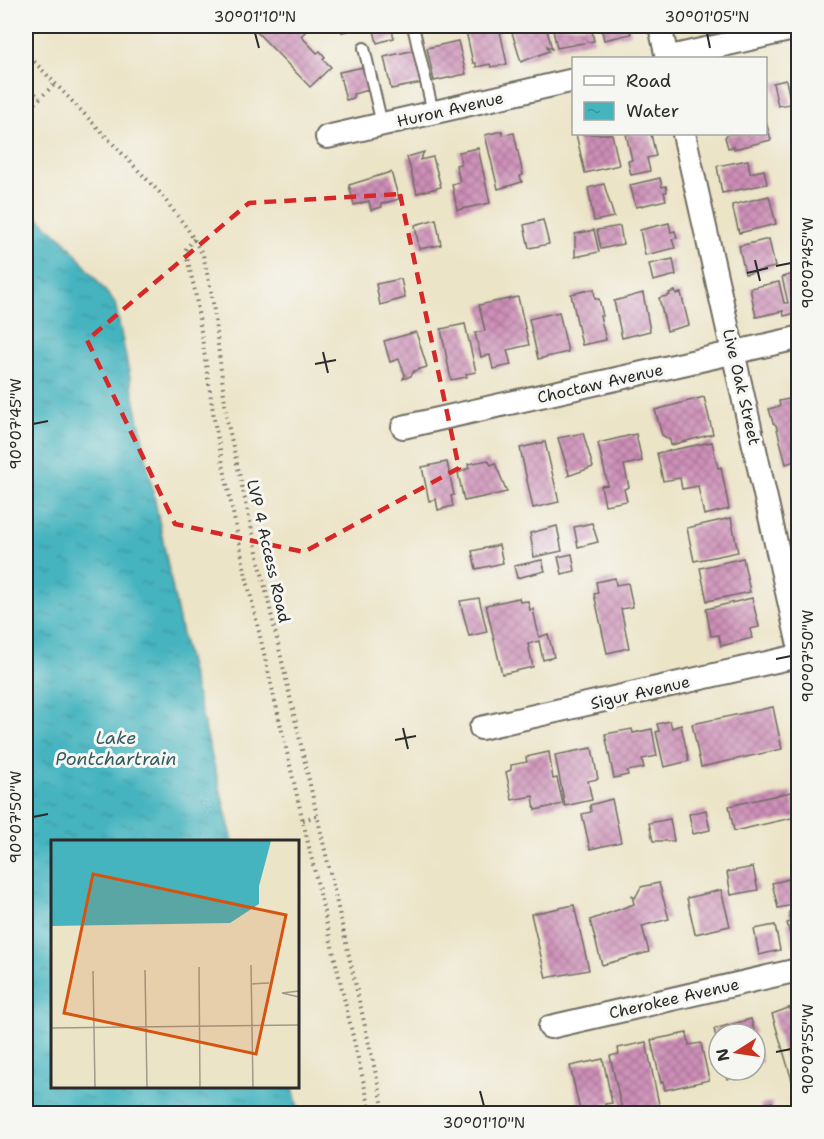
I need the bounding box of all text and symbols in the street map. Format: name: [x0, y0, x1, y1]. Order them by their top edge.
text: 30°01'10"N: [214, 7, 296, 27]
text: 30°01'05"N: [664, 7, 750, 27]
legend: [572, 57, 767, 135]
text: Road: [626, 69, 671, 93]
street label: Huron Avenue: [395, 87, 506, 132]
text: Water: [626, 99, 679, 123]
text: 90°07'45"W: [798, 217, 818, 309]
street label: Live Oak Street: [718, 327, 765, 447]
street label: Choctaw Avenue: [535, 359, 665, 408]
text: 90°07'45"W: [6, 378, 26, 470]
street label: LVP 4 Access Road: [242, 477, 295, 625]
text: 90°07'50"W: [798, 610, 818, 702]
street label: Sigur Avenue: [588, 671, 692, 714]
water label: Lake Pontchartrain: [55, 726, 177, 771]
text: 90°07'50"W: [6, 771, 26, 863]
inset map: [51, 840, 298, 1088]
street label: Cherokee Avenue: [607, 973, 741, 1024]
text: 90°07'55"W: [798, 1004, 818, 1094]
north arrow: [707, 1022, 767, 1082]
text: N: [711, 1047, 734, 1063]
text: 30°01'10"N: [443, 1113, 525, 1133]

